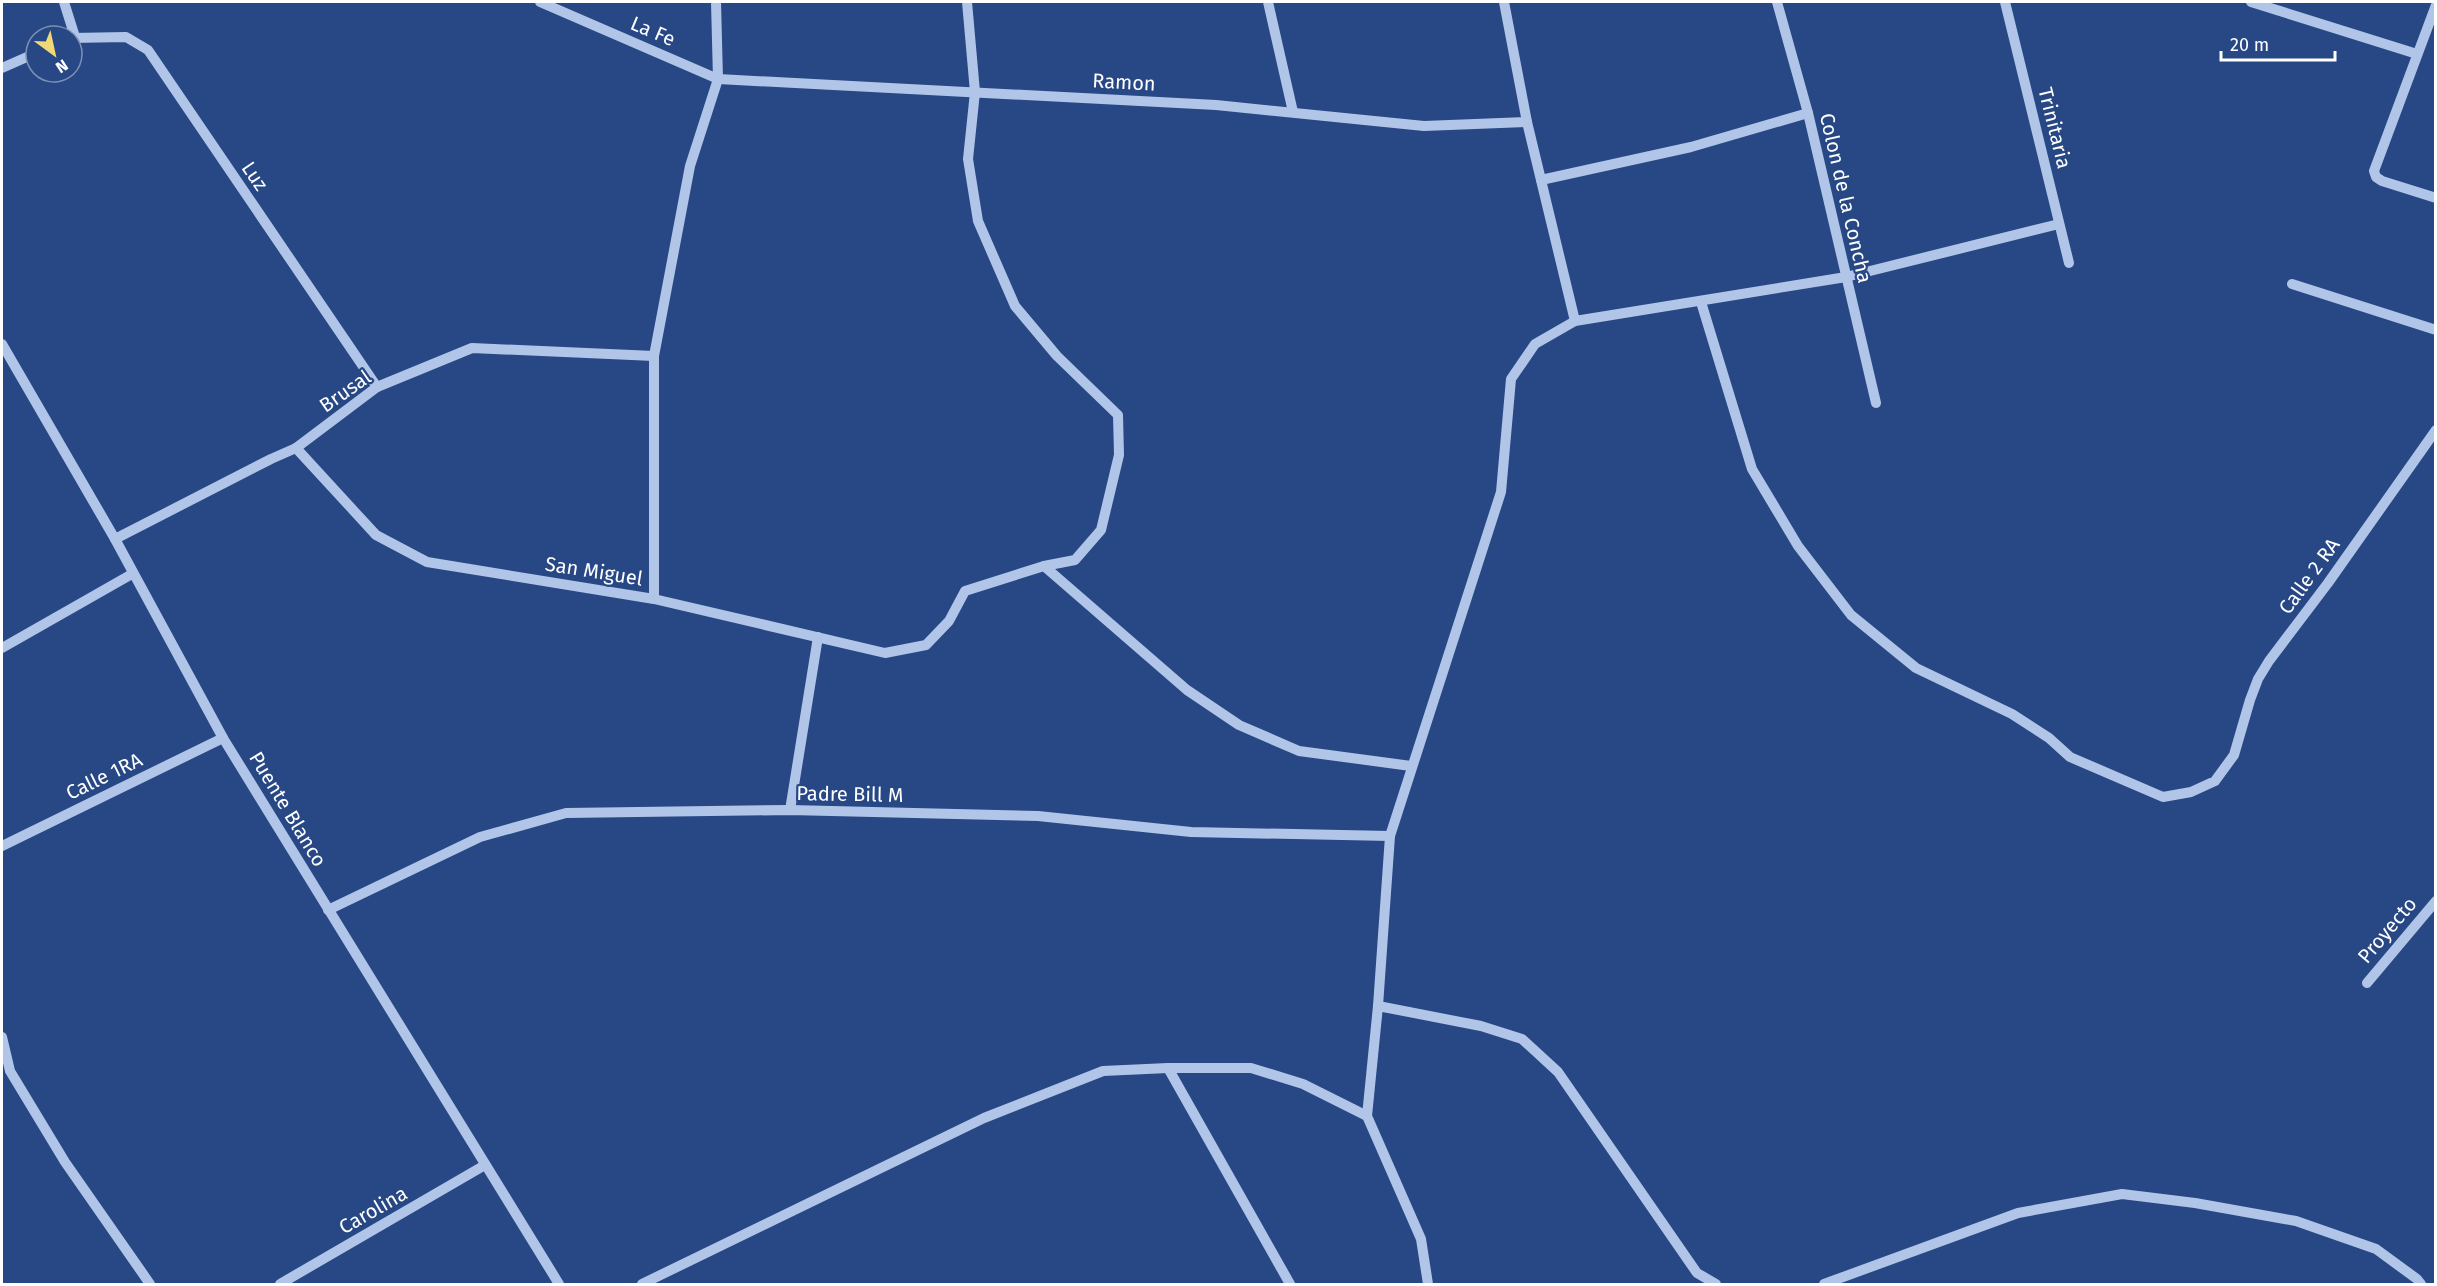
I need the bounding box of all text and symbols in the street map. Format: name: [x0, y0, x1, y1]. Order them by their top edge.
street label: La Fe: [627, 11, 679, 51]
north arrow: [24, 24, 84, 84]
scale bar: [2221, 24, 2335, 62]
text: 20 m: [2230, 34, 2269, 56]
text: N: [52, 55, 72, 77]
street label: Ramon: [1092, 68, 1156, 96]
street label: Trinitaria: [2033, 85, 2077, 171]
street label: Colon de la Concha: [1815, 111, 1877, 285]
street label: Luz: [237, 157, 273, 195]
street label: Brusal: [315, 365, 375, 417]
street label: Calle 2 RA: [2273, 533, 2345, 619]
street label: San Miguel: [543, 551, 645, 591]
street label: Calle 1RA: [62, 747, 146, 805]
street label: Puente Blanco: [244, 747, 332, 871]
street label: Padre Bill M: [796, 781, 904, 807]
street label: Proyecto: [2352, 892, 2422, 968]
street label: Carolina: [335, 1181, 411, 1239]

